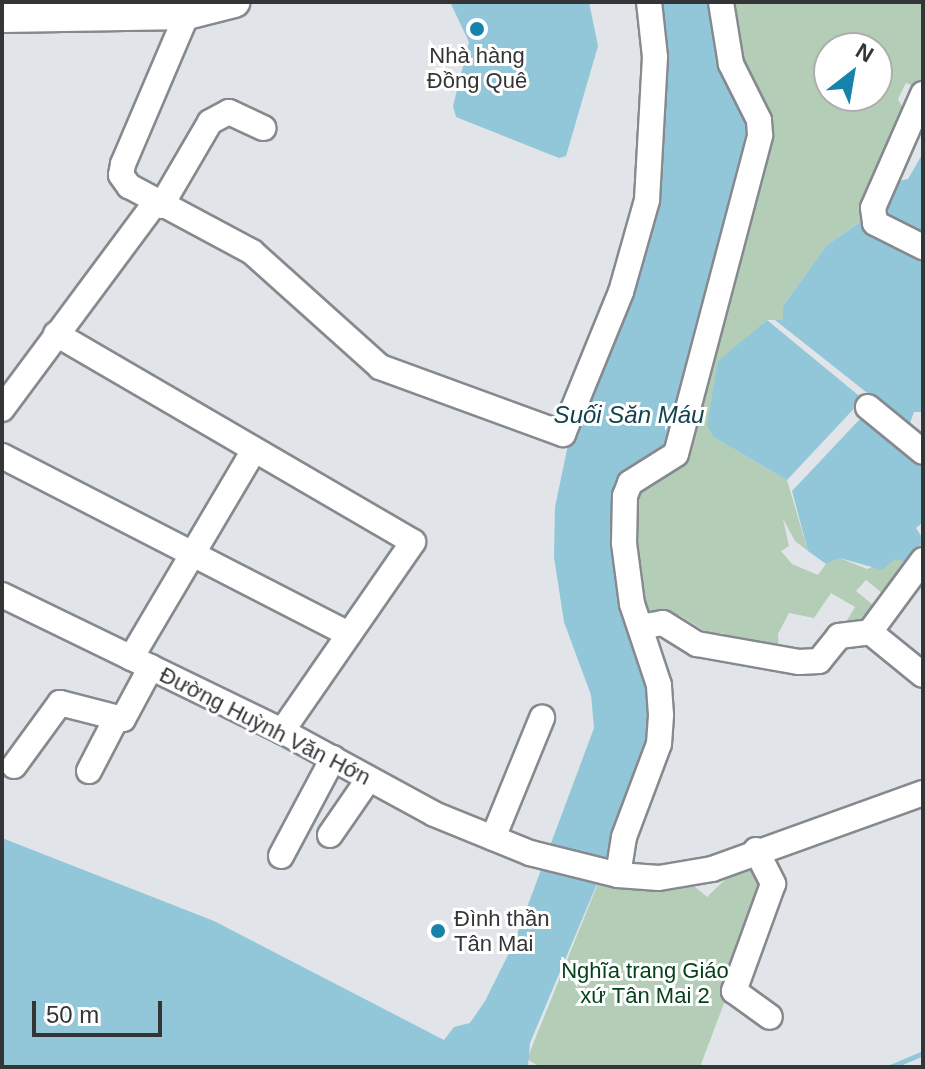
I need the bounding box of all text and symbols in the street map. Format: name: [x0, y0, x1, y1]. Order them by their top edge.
marker: Nhà hàng Đồng Quê: [468, 20, 486, 38]
north arrow: [813, 32, 893, 112]
text: N: [851, 38, 878, 68]
place label: Nhà hàng Đồng Quê: [427, 42, 527, 94]
water label: Suối Săn Máu: [554, 401, 704, 429]
street label: Đường Huỳnh Văn Hớn: [155, 661, 375, 791]
place label: Đình thần Tân Mai: [454, 905, 549, 956]
marker: Đình thần Tân Mai: [429, 922, 447, 940]
park label: Nghĩa trang Giáo xứ Tân Mai 2: [561, 957, 729, 1008]
scale bar: [36, 985, 166, 1035]
text: 50 m: [46, 1001, 99, 1028]

